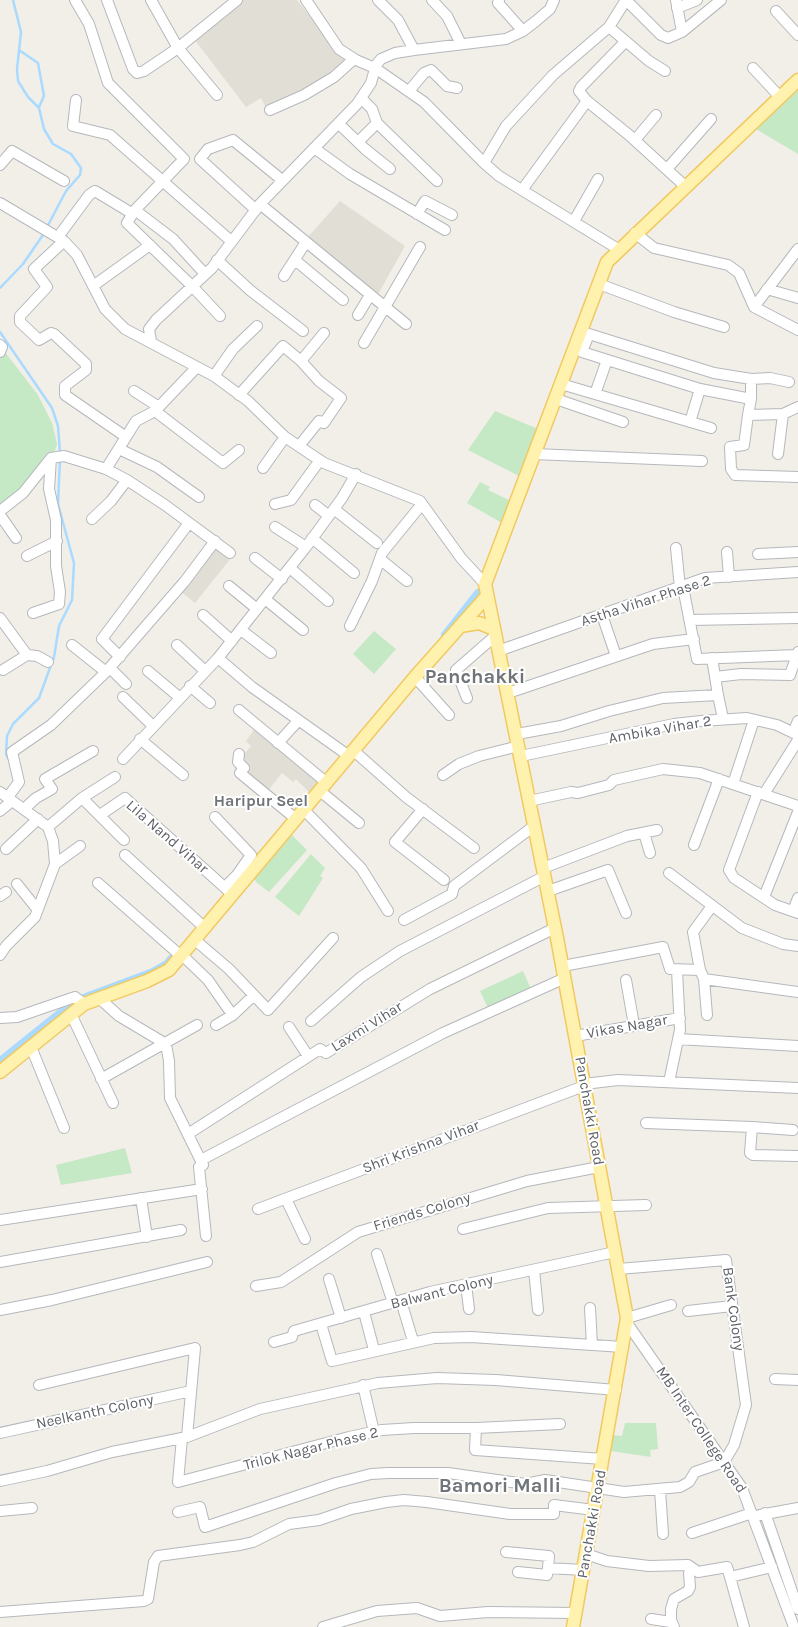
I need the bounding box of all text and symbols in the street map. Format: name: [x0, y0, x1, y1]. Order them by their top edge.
street label: Astha Vihar Phase 2: [579, 571, 713, 631]
district label: Panchakki: [425, 665, 525, 689]
street label: Ambika Vihar 2: [607, 712, 713, 748]
district label: Haripur Seel: [214, 791, 308, 811]
street label: Lila Nand Vihar: [122, 796, 212, 878]
street label: Laxmi Vihar: [328, 998, 406, 1056]
street label: Vikas Nagar: [585, 1011, 669, 1043]
street label: Panchakki Road: [571, 1055, 607, 1167]
street label: Shri Krishna Vihar: [360, 1116, 482, 1178]
street label: Friends Colony: [371, 1189, 473, 1235]
street label: Bank Colony: [718, 1266, 748, 1352]
street label: Balwant Colony: [389, 1271, 495, 1313]
street label: MB Inter College Road: [652, 1363, 750, 1497]
street label: Neelkanth Colony: [35, 1391, 155, 1433]
street label: Trilok Nagar Phase 2: [242, 1424, 380, 1474]
street label: Panchakki Road: [574, 1468, 610, 1580]
district label: Bamori Malli: [439, 1474, 561, 1498]

